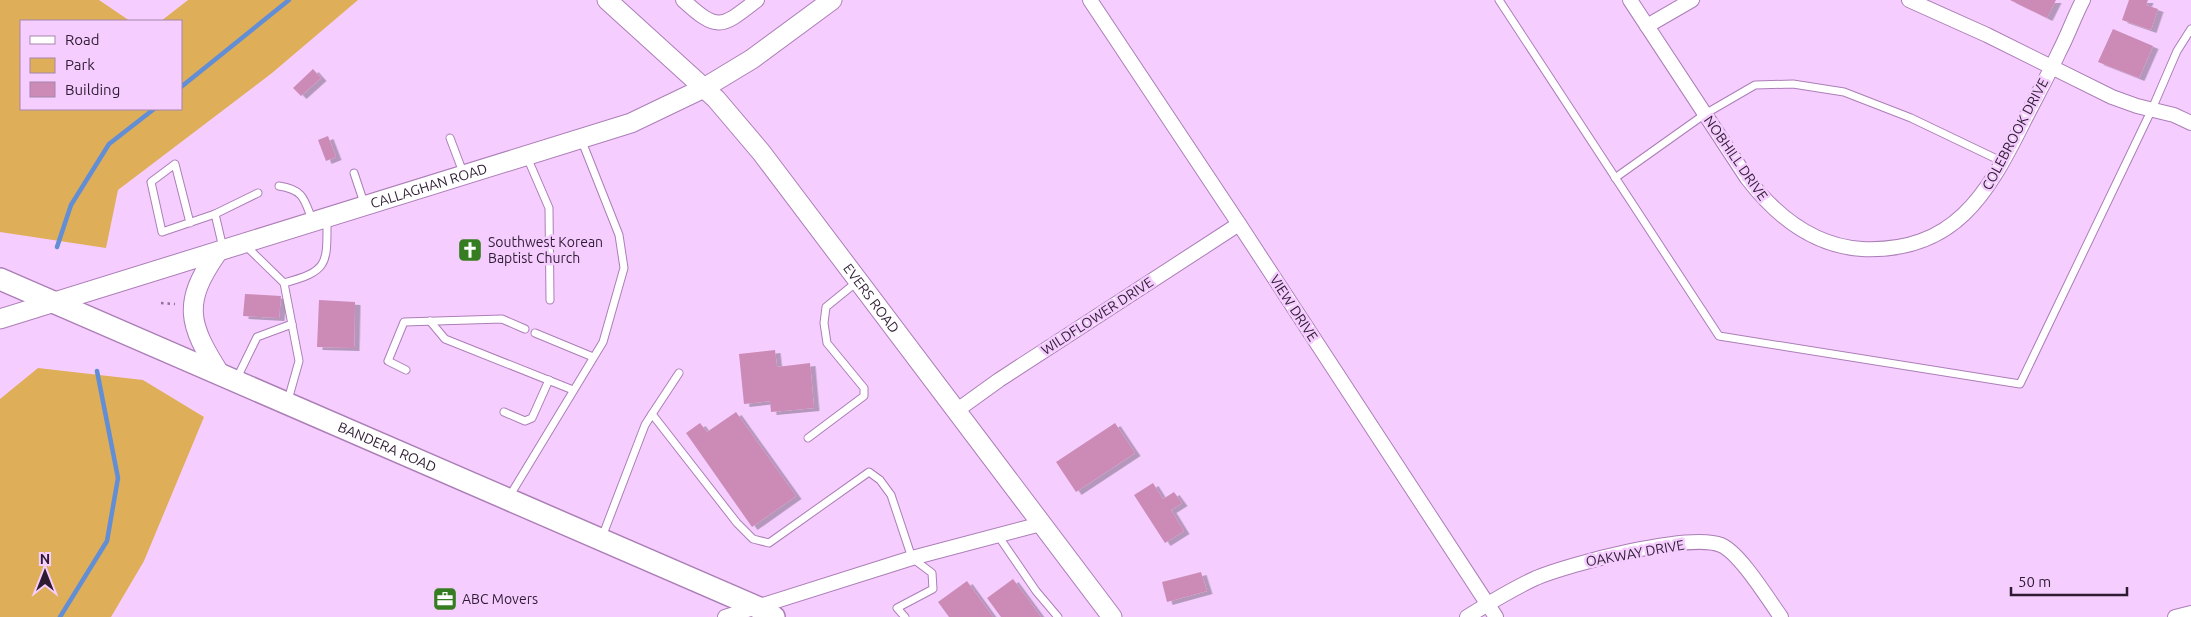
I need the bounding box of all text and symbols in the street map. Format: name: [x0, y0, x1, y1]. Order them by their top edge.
legend: [20, 20, 182, 110]
text: Road: [65, 31, 100, 48]
text: Park: [65, 56, 95, 73]
street label: COLEBROOK DRIVE: [1979, 75, 2051, 193]
text: Building: [65, 81, 120, 98]
street label: NOBHILL DRIVE: [1701, 113, 1771, 203]
street label: CALLAGHAN ROAD: [368, 160, 489, 211]
place label: Southwest Korean Baptist Church: [488, 234, 603, 266]
church icon: Southwest Korean Baptist Church: [457, 237, 483, 263]
street label: EVERS ROAD: [840, 261, 903, 336]
street label: VIEW DRIVE: [1267, 272, 1321, 344]
street label: WILDFLOWER DRIVE: [1038, 274, 1156, 358]
street label: BANDERA ROAD: [336, 418, 439, 475]
street label: OAKWAY DRIVE: [1585, 536, 1686, 570]
north arrow: [20, 547, 70, 597]
text: N: [40, 551, 50, 567]
scale bar: [2011, 564, 2127, 596]
text: 50 m: [2018, 573, 2051, 590]
office icon: ABC Movers: [432, 586, 458, 612]
place label: ABC Movers: [462, 591, 538, 607]

